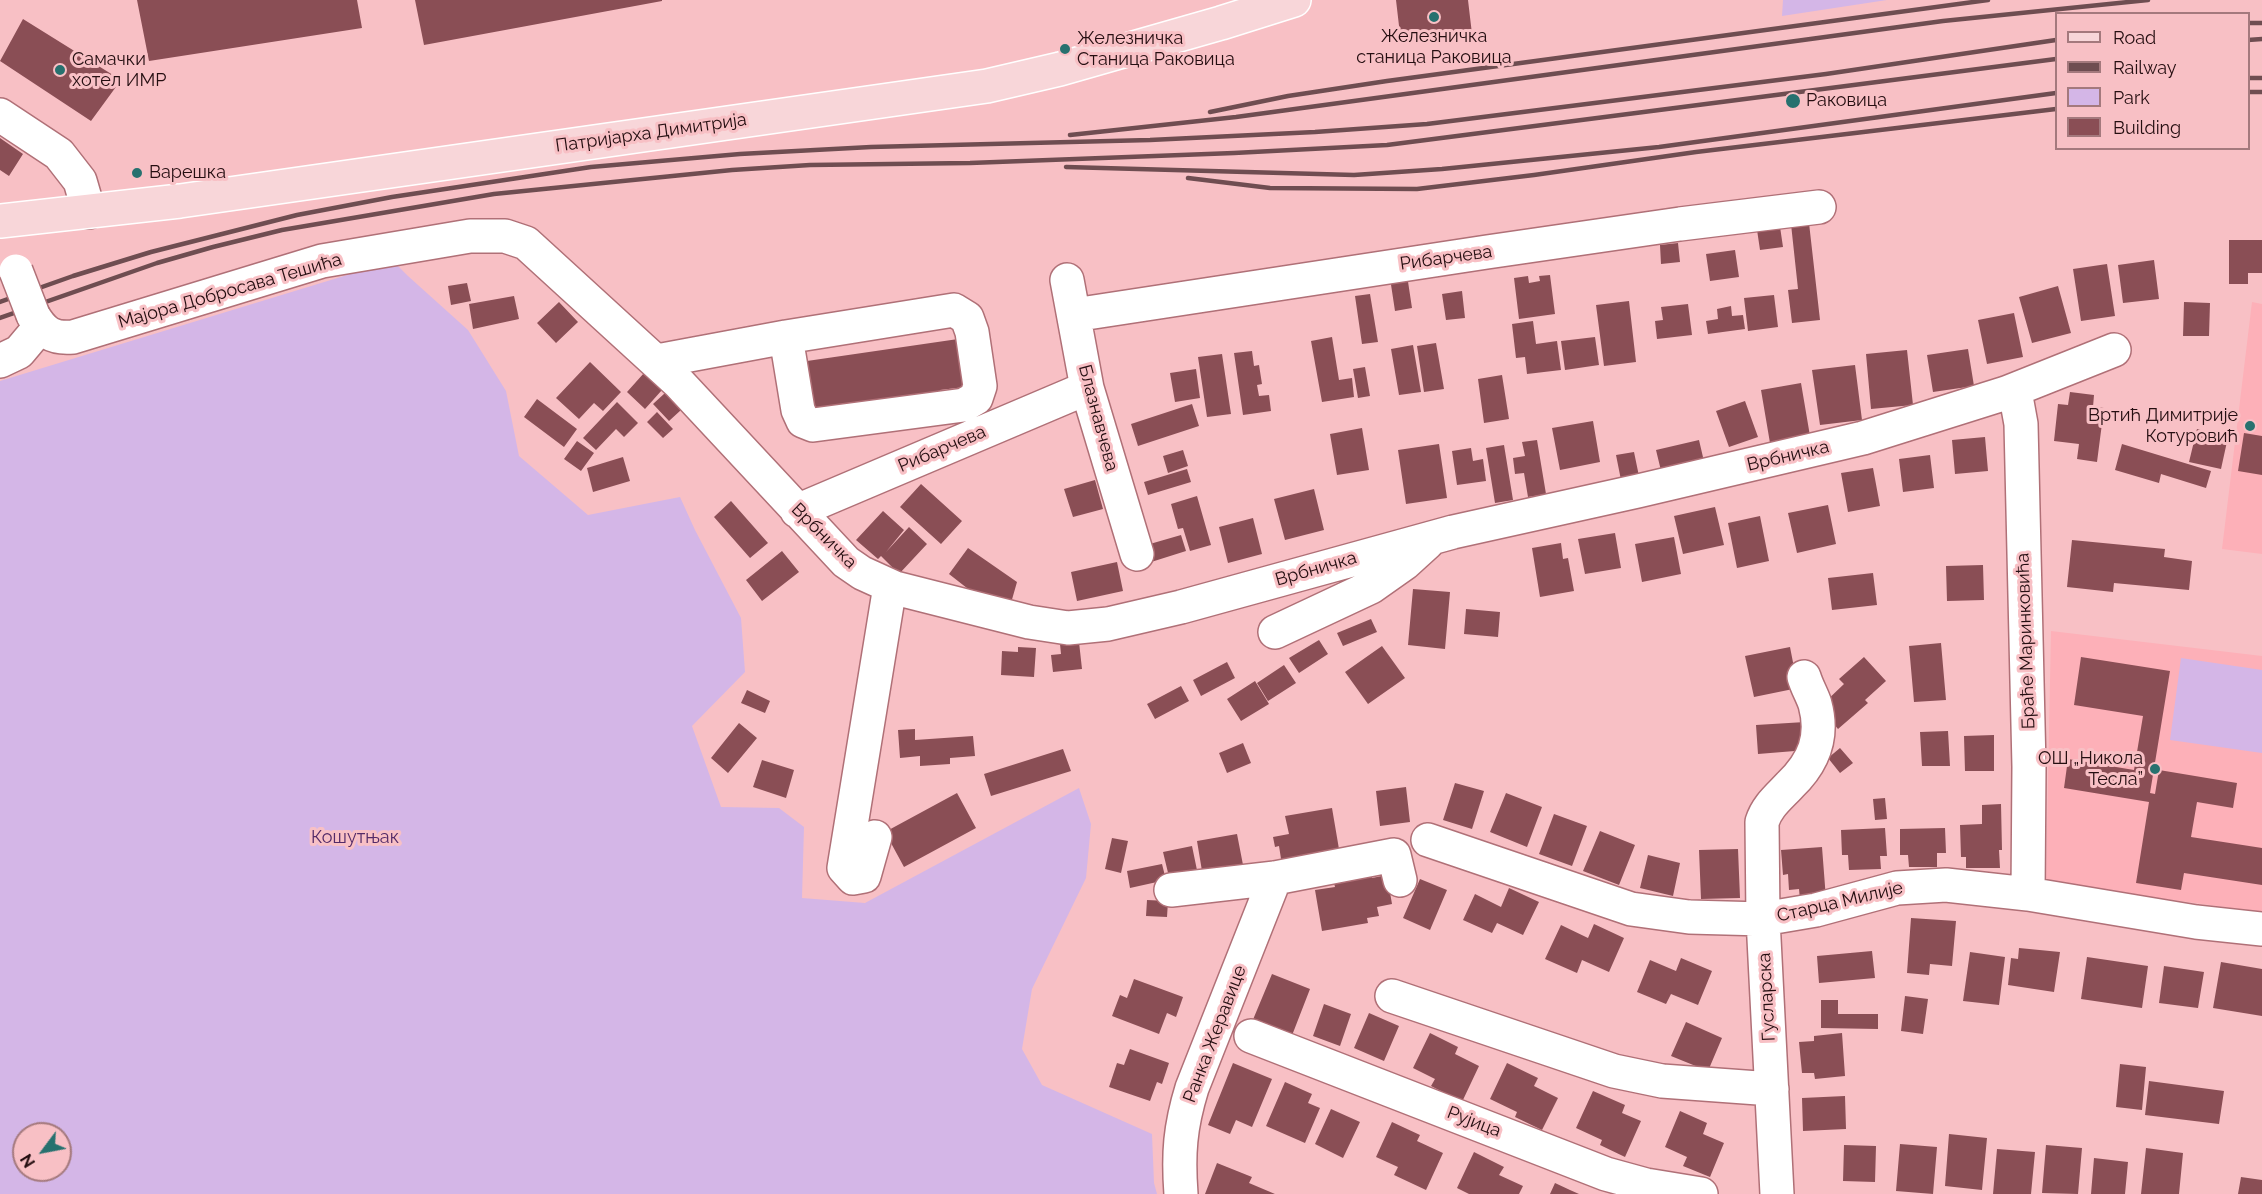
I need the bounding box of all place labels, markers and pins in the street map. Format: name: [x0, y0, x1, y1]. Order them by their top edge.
marker: Железничка станица Раковица: [1427, 10, 1441, 24]
place label: Железничка станица Раковица: [1356, 26, 1512, 68]
place label: Железничка Станица Раковица: [1077, 28, 1235, 70]
marker: Железничка Станица Раковица: [1058, 42, 1072, 56]
place label: Самачки хотел ИМР: [72, 49, 166, 92]
marker: Самачки хотел ИМР: [53, 63, 67, 77]
place label: Раковица: [1806, 90, 1887, 112]
marker: Раковица: [1784, 92, 1802, 110]
place label: Варешка: [149, 162, 226, 184]
marker: Варешка: [130, 166, 144, 180]
place label: Вртић Димитрије Котуровић: [2088, 405, 2238, 448]
marker: Вртић Димитрије Котуровић: [2243, 419, 2257, 433]
place label: ОШ „Никола Тесла”: [2038, 748, 2143, 790]
marker: ОШ „Никола Тесла”: [2148, 762, 2162, 776]

